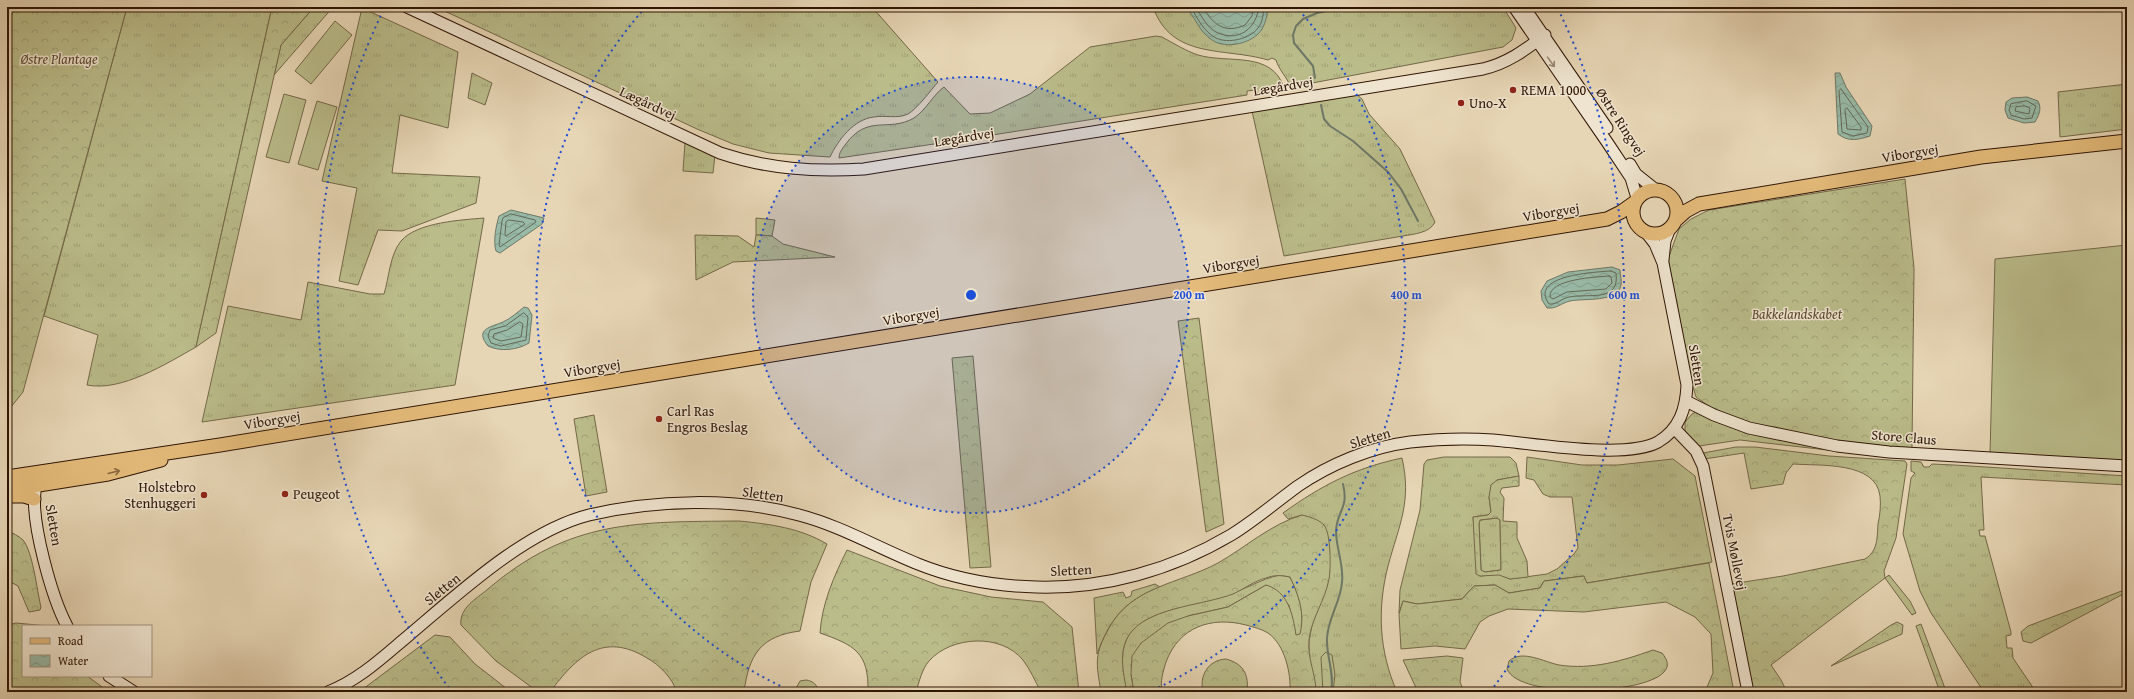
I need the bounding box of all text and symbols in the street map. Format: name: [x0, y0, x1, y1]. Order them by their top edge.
park label: Østre Plantage: [20, 49, 98, 69]
one-way arrow: [1547, 57, 1556, 68]
street label: Lægårdvej: [1252, 71, 1314, 101]
place label: REMA 1000: [1521, 80, 1586, 100]
street label: Lægårdvej: [616, 81, 680, 125]
street label: Østre Ringvej: [1591, 84, 1651, 160]
marker: REMA 1000: [1508, 85, 1518, 95]
place label: Uno-X: [1469, 93, 1507, 113]
marker: Uno-X: [1456, 98, 1466, 108]
street label: Lægårdvej: [933, 122, 995, 152]
street label: Viborgvej: [1880, 139, 1940, 167]
street label: Viborgvej: [1521, 198, 1581, 226]
street label: Viborgvej: [1201, 250, 1261, 278]
text: 200 m: [1173, 286, 1206, 303]
text: 400 m: [1390, 286, 1423, 303]
text: 600 m: [1608, 286, 1641, 303]
centre of rings: [964, 288, 978, 302]
street label: Viborgvej: [881, 302, 941, 330]
park label: Bakkelandskabet: [1751, 304, 1843, 324]
street label: Sletten: [1684, 343, 1710, 387]
street label: Viborgvej: [562, 354, 622, 382]
place label: Carl Ras Engros Beslag: [667, 401, 748, 437]
street label: Viborgvej: [242, 406, 302, 434]
marker: Carl Ras Engros Beslag: [654, 414, 664, 424]
street label: Sletten: [1347, 422, 1393, 454]
street label: Store Claus: [1871, 424, 1937, 450]
one-way arrow: [108, 468, 121, 475]
place label: Holstebro Stenhuggeri: [124, 477, 196, 513]
street label: Sletten: [741, 481, 785, 507]
place label: Peugeot: [293, 484, 340, 504]
marker: Peugeot: [280, 489, 290, 499]
marker: Holstebro Stenhuggeri: [199, 490, 209, 500]
street label: Sletten: [41, 503, 67, 547]
street label: Tvis Møllevej: [1718, 512, 1752, 592]
street label: Sletten: [1050, 559, 1092, 581]
street label: Sletten: [420, 568, 465, 610]
legend: [22, 625, 152, 677]
text: Road: [58, 632, 84, 649]
text: Water: [58, 652, 88, 669]

